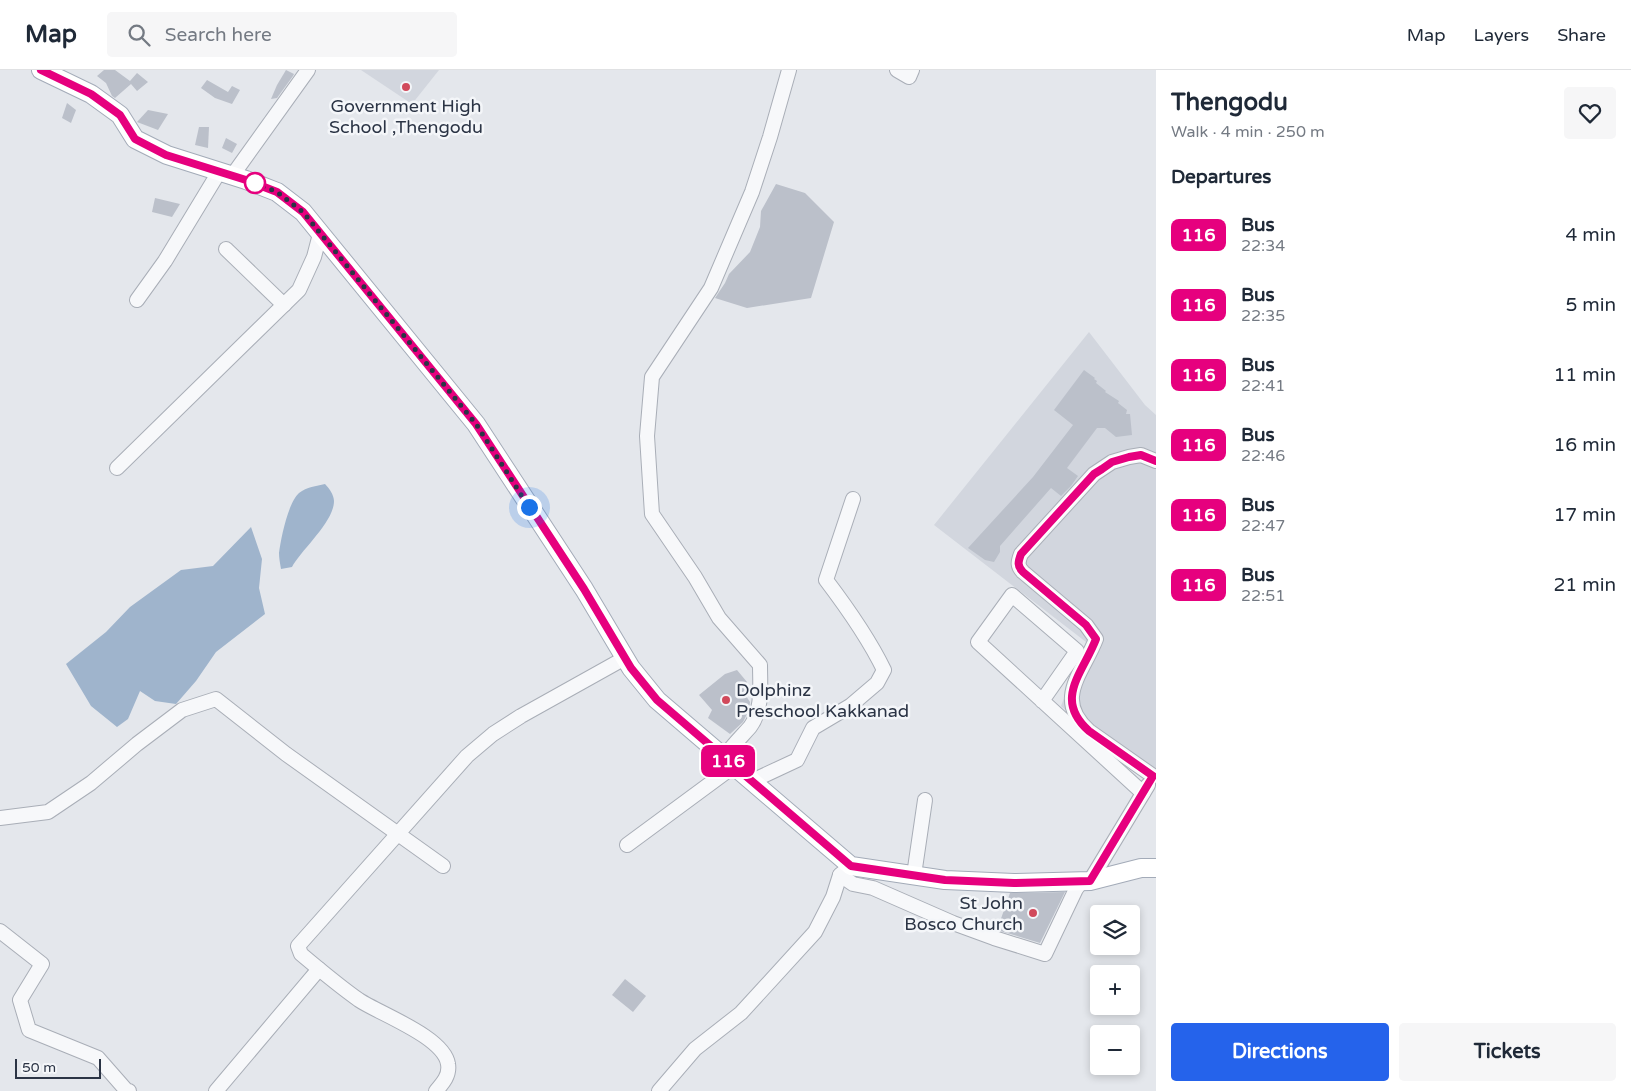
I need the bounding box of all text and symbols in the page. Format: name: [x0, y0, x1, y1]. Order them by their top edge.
search box: [107, 12, 457, 57]
text: Map: [25, 20, 77, 49]
icon: search: [125, 21, 153, 49]
text: Search here: [165, 24, 272, 46]
text: Map: [1407, 24, 1446, 46]
text: Layers: [1474, 24, 1529, 46]
text: Share: [1557, 24, 1606, 46]
marker: Government High School ,Thengodu: [400, 81, 412, 93]
button: heart: [1564, 87, 1616, 139]
text: Thengodu: [1171, 88, 1288, 117]
place label: Government High School ,Thengodu: [329, 95, 483, 138]
text: Walk · 4 min · 250 m: [1171, 122, 1325, 142]
text: Departures: [1171, 166, 1271, 188]
unlabelled marker: [244, 172, 266, 194]
text: Bus: [1241, 214, 1275, 236]
text: 116: [1182, 224, 1215, 246]
text: 4 min: [1565, 224, 1616, 246]
text: 22:34: [1241, 236, 1285, 256]
text: Bus: [1241, 284, 1275, 306]
text: 116: [1182, 294, 1215, 316]
text: 5 min: [1565, 294, 1616, 316]
text: 22:35: [1241, 306, 1285, 326]
text: Bus: [1241, 354, 1275, 376]
text: 116: [1182, 364, 1215, 386]
text: 11 min: [1553, 364, 1616, 386]
text: 22:41: [1241, 376, 1285, 396]
text: Bus: [1241, 424, 1275, 446]
text: 116: [1182, 434, 1215, 456]
text: 16 min: [1553, 434, 1616, 456]
text: 22:46: [1241, 446, 1285, 466]
text: Bus: [1241, 494, 1275, 516]
your location: [517, 495, 542, 520]
text: 116: [1182, 504, 1215, 526]
text: 17 min: [1553, 504, 1616, 526]
text: 22:47: [1241, 516, 1285, 536]
text: Bus: [1241, 564, 1275, 586]
text: 116: [1182, 574, 1215, 596]
text: 21 min: [1553, 574, 1616, 596]
text: 22:51: [1241, 586, 1285, 606]
place label: Dolphinz Preschool Kakkanad: [736, 679, 909, 722]
marker: Dolphinz Preschool Kakkanad: [720, 694, 732, 706]
line badge: 116: [699, 745, 757, 777]
text: 116: [711, 750, 745, 772]
place label: St John Bosco Church: [904, 892, 1023, 935]
map controls: [1090, 905, 1140, 1075]
button: layers: [1090, 905, 1140, 955]
marker: St John Bosco Church: [1027, 907, 1039, 919]
button: +: [1090, 965, 1140, 1015]
button: Directions: [1171, 1023, 1389, 1081]
button: Tickets: [1399, 1023, 1616, 1081]
button: −: [1090, 1025, 1140, 1075]
scale bar: [15, 1056, 101, 1079]
text: 50 m: [22, 1059, 56, 1076]

